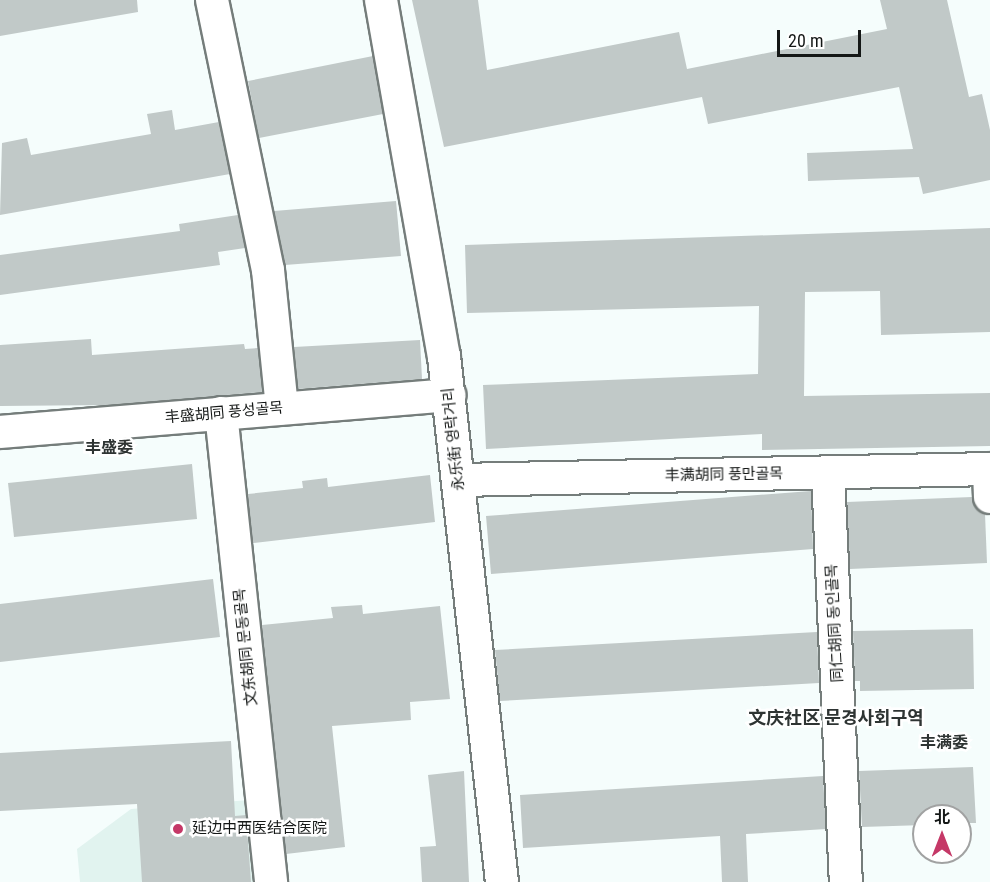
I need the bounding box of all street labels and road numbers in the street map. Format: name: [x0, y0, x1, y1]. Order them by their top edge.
street label: 永乐街 영락거리: [440, 387, 468, 491]
street label: 丰盛胡同 풍성골목: [164, 399, 284, 427]
street label: 丰满胡同 풍만골목: [665, 465, 783, 485]
street label: 同仁胡同 동인골목: [823, 563, 847, 683]
street label: 文东胡同 문동골목: [231, 587, 261, 707]

